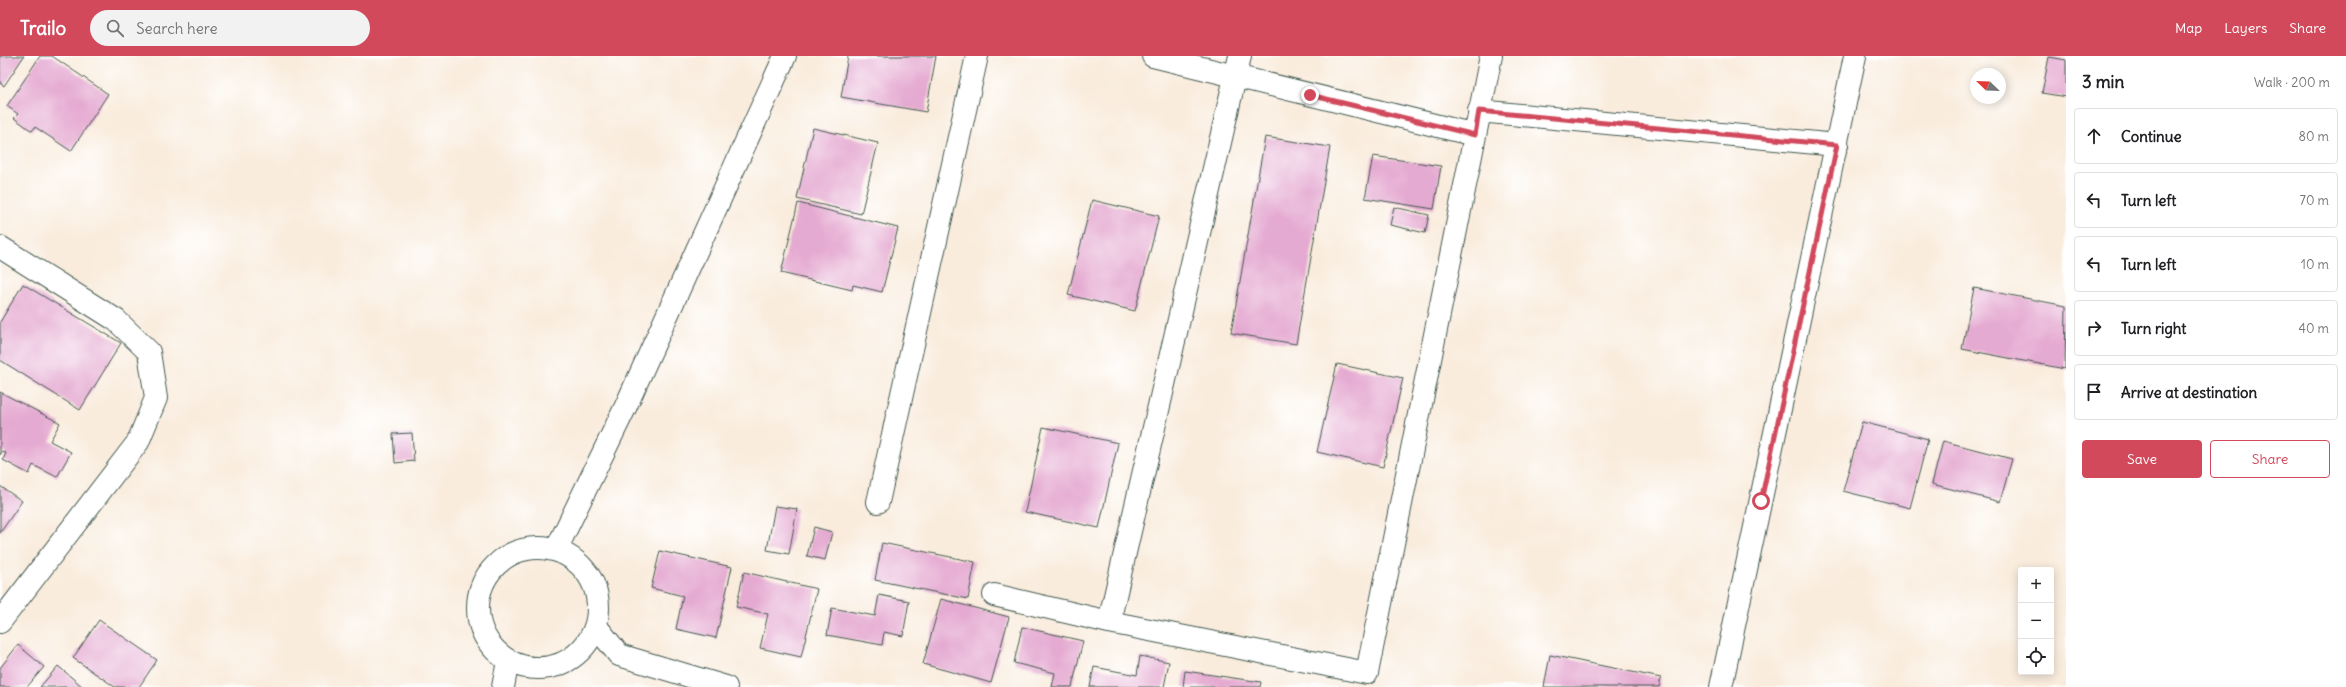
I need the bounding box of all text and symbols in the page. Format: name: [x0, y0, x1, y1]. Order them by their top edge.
search box: [90, 10, 370, 46]
text: Trailo: [20, 16, 66, 40]
icon: search: [104, 17, 126, 39]
text: Search here: [136, 19, 218, 38]
text: Map: [2175, 19, 2202, 37]
text: Layers: [2224, 19, 2267, 37]
text: Share: [2289, 19, 2326, 37]
north arrow: [1970, 68, 2006, 104]
text: 3 min: [2082, 71, 2124, 93]
text: Walk · 200 m: [2254, 74, 2330, 91]
route end: [1301, 86, 1319, 104]
icon: ahead: [2083, 125, 2105, 147]
text: Continue: [2121, 127, 2182, 146]
text: 80 m: [2298, 128, 2329, 145]
icon: left: [2083, 189, 2105, 211]
text: Turn left: [2121, 191, 2176, 210]
text: 70 m: [2300, 192, 2329, 209]
icon: left: [2083, 253, 2105, 275]
text: Turn left: [2121, 255, 2176, 274]
text: 10 m: [2301, 256, 2329, 273]
icon: right: [2083, 317, 2105, 339]
text: Turn right: [2121, 319, 2186, 338]
text: 40 m: [2298, 320, 2329, 337]
icon: arrive: [2083, 381, 2105, 403]
text: Arrive at destination: [2121, 383, 2257, 402]
button: Save: [2082, 440, 2202, 478]
button: Share: [2210, 440, 2330, 478]
route start: [1752, 492, 1770, 510]
map controls: [2018, 567, 2054, 675]
button: +: [2018, 567, 2054, 603]
button: −: [2018, 603, 2054, 639]
button: locate: [2018, 639, 2054, 675]

